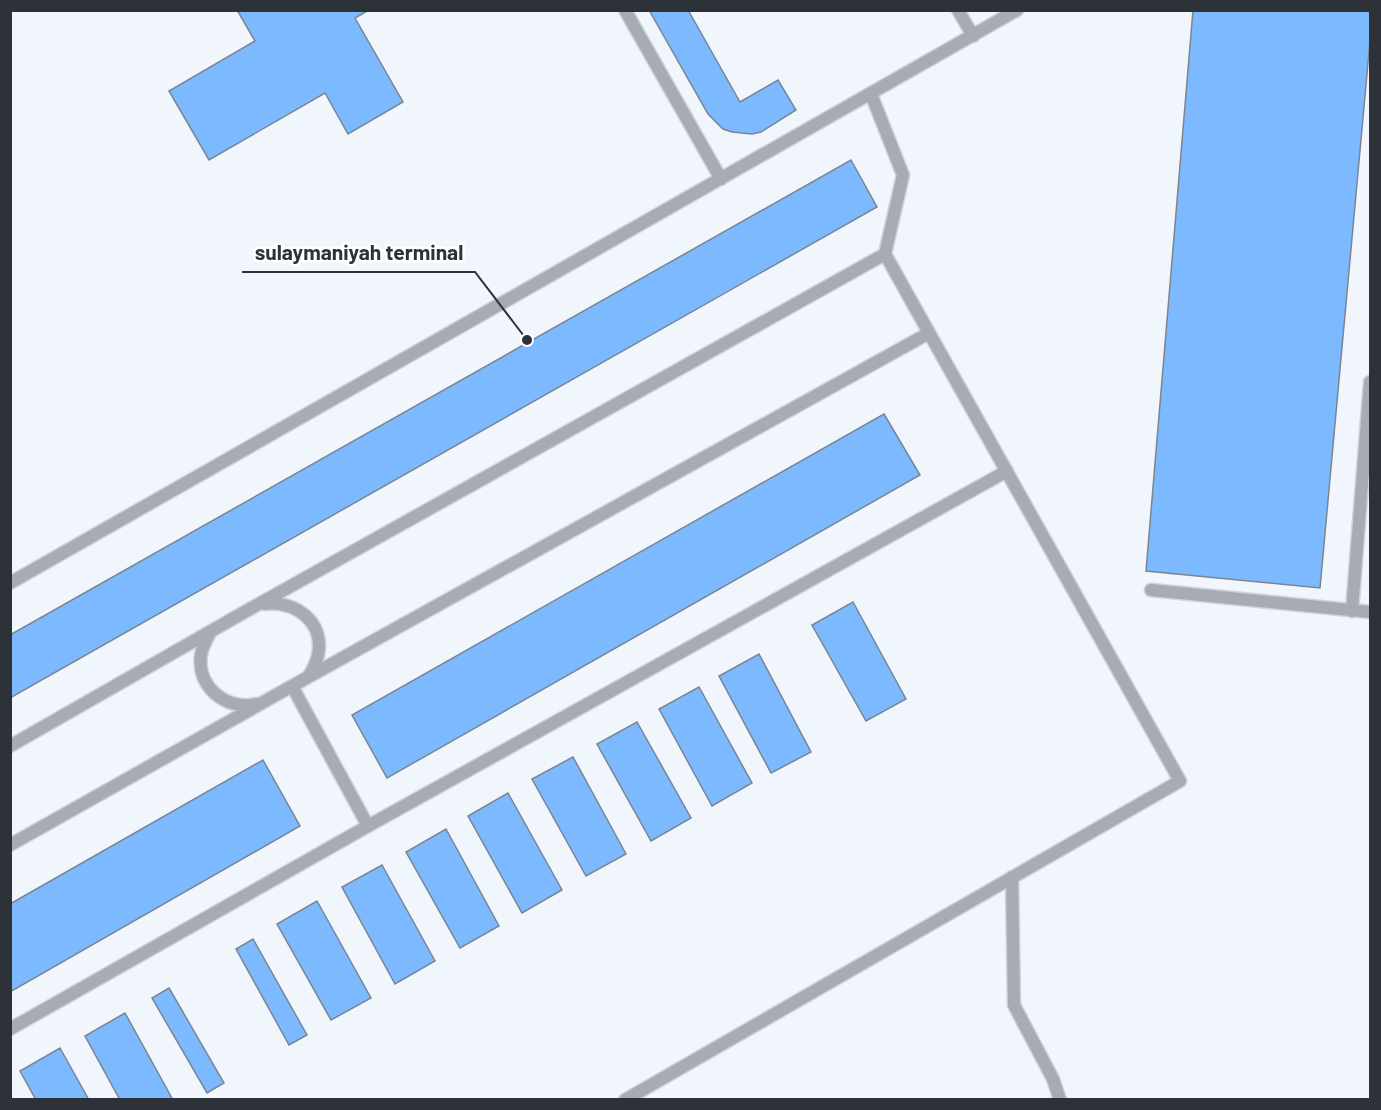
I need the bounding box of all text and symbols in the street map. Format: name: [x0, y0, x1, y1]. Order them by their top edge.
callout: sulaymaniyah terminal: [242, 233, 475, 272]
text: sulaymaniyah terminal: [255, 239, 463, 264]

